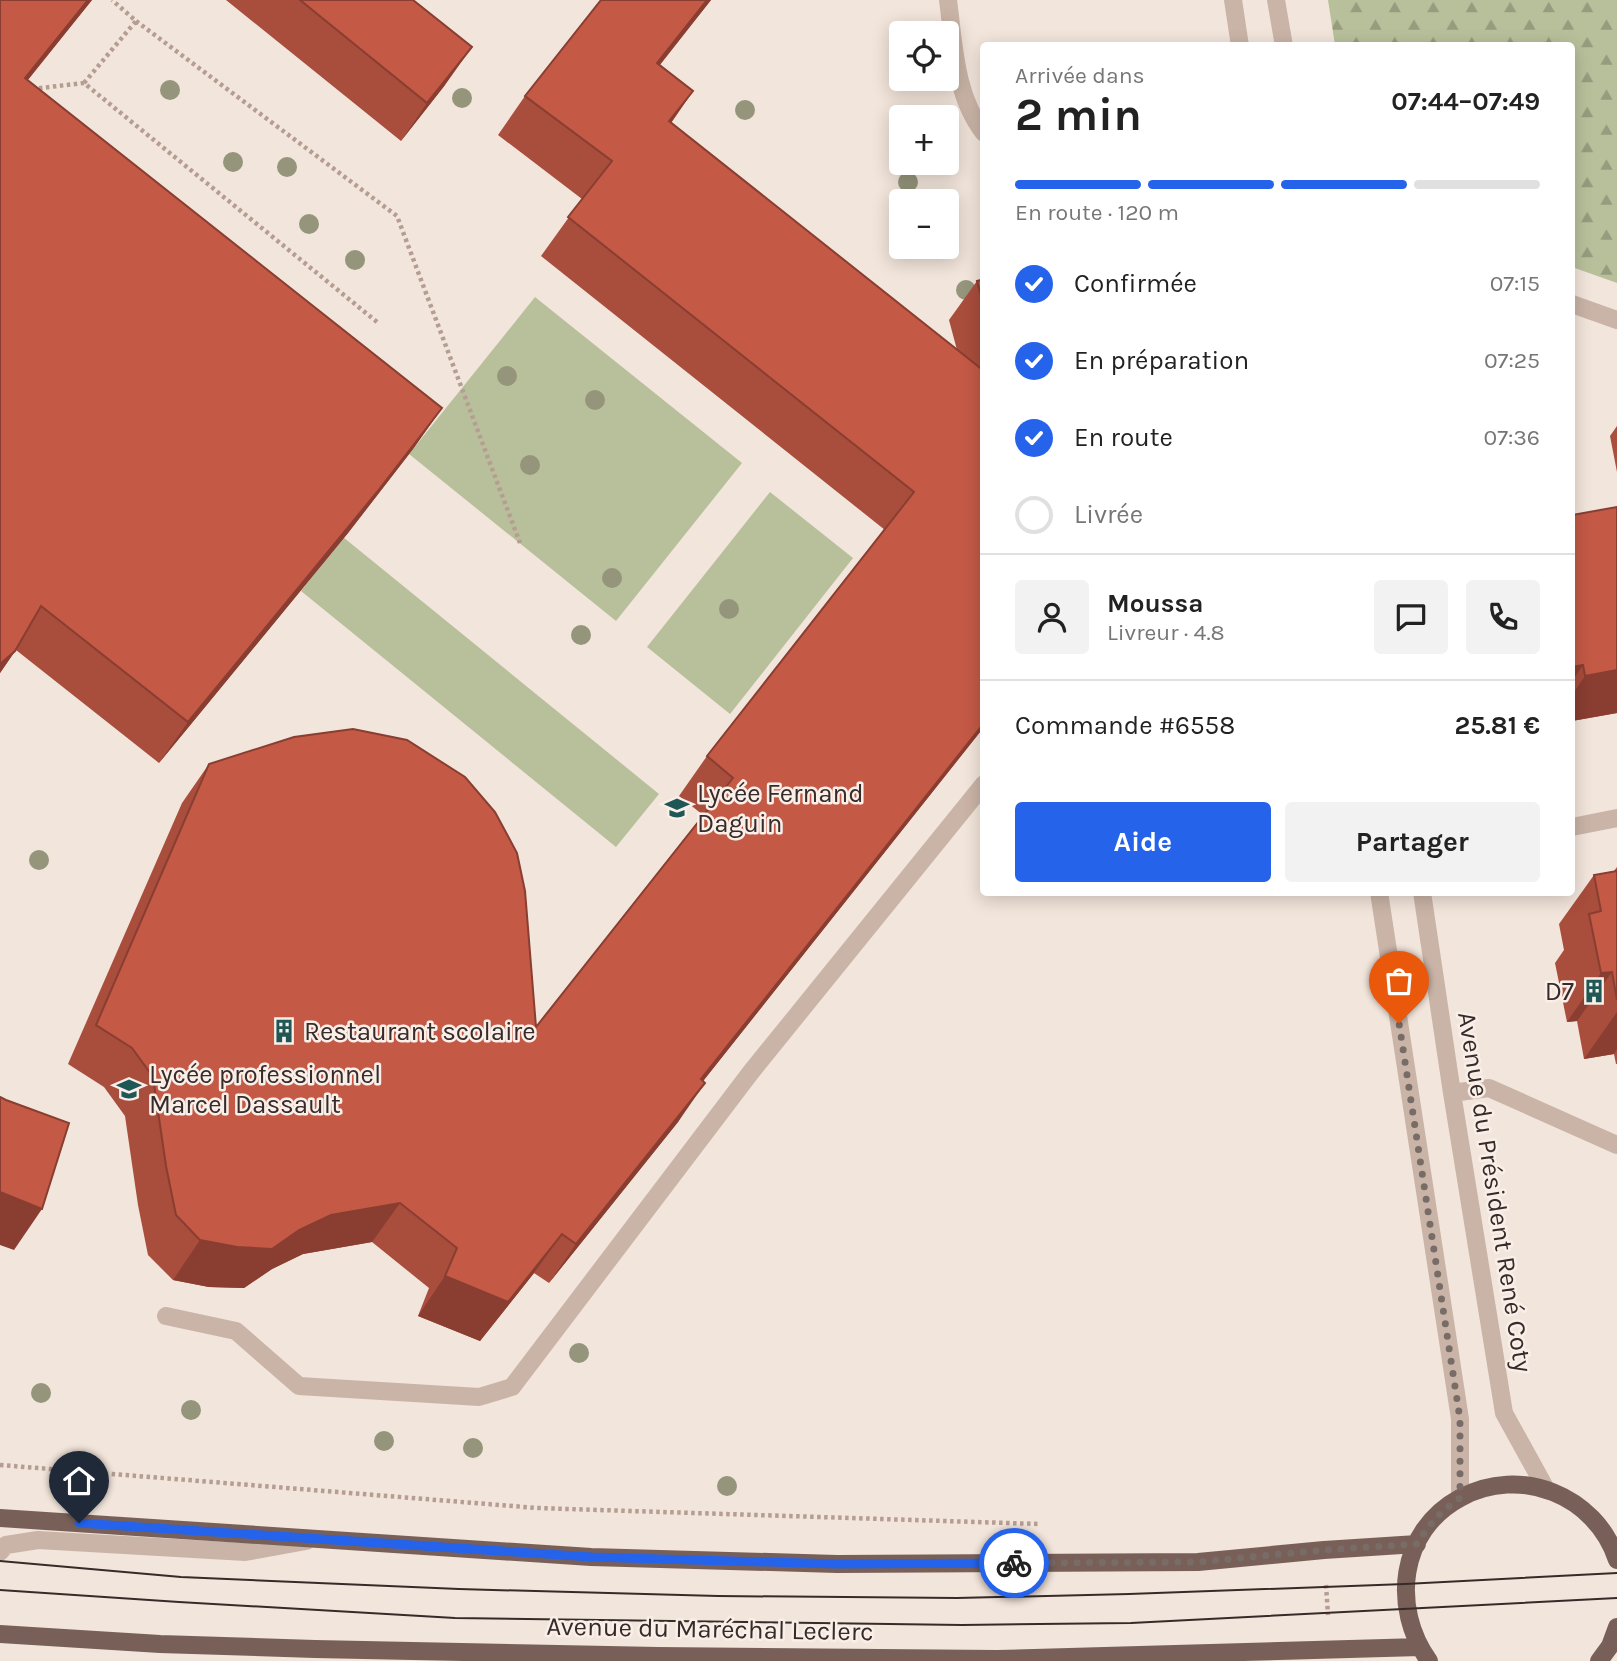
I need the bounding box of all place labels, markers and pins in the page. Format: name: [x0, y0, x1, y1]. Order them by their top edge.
place label: Lycée Fernand Daguin: [697, 778, 864, 839]
school or university icon: Lycée Fernand Daguin: [663, 794, 691, 822]
pin: [1369, 951, 1429, 1023]
place label: D7: [1545, 976, 1574, 1007]
building icon: D7: [1580, 977, 1608, 1005]
place label: Restaurant scolaire: [304, 1016, 536, 1047]
building icon: Restaurant scolaire: [270, 1017, 298, 1045]
place label: Lycée professionnel Marcel Dassault: [149, 1059, 381, 1120]
school or university icon: Lycée professionnel Marcel Dassault: [115, 1075, 143, 1103]
pin: [49, 1451, 109, 1523]

